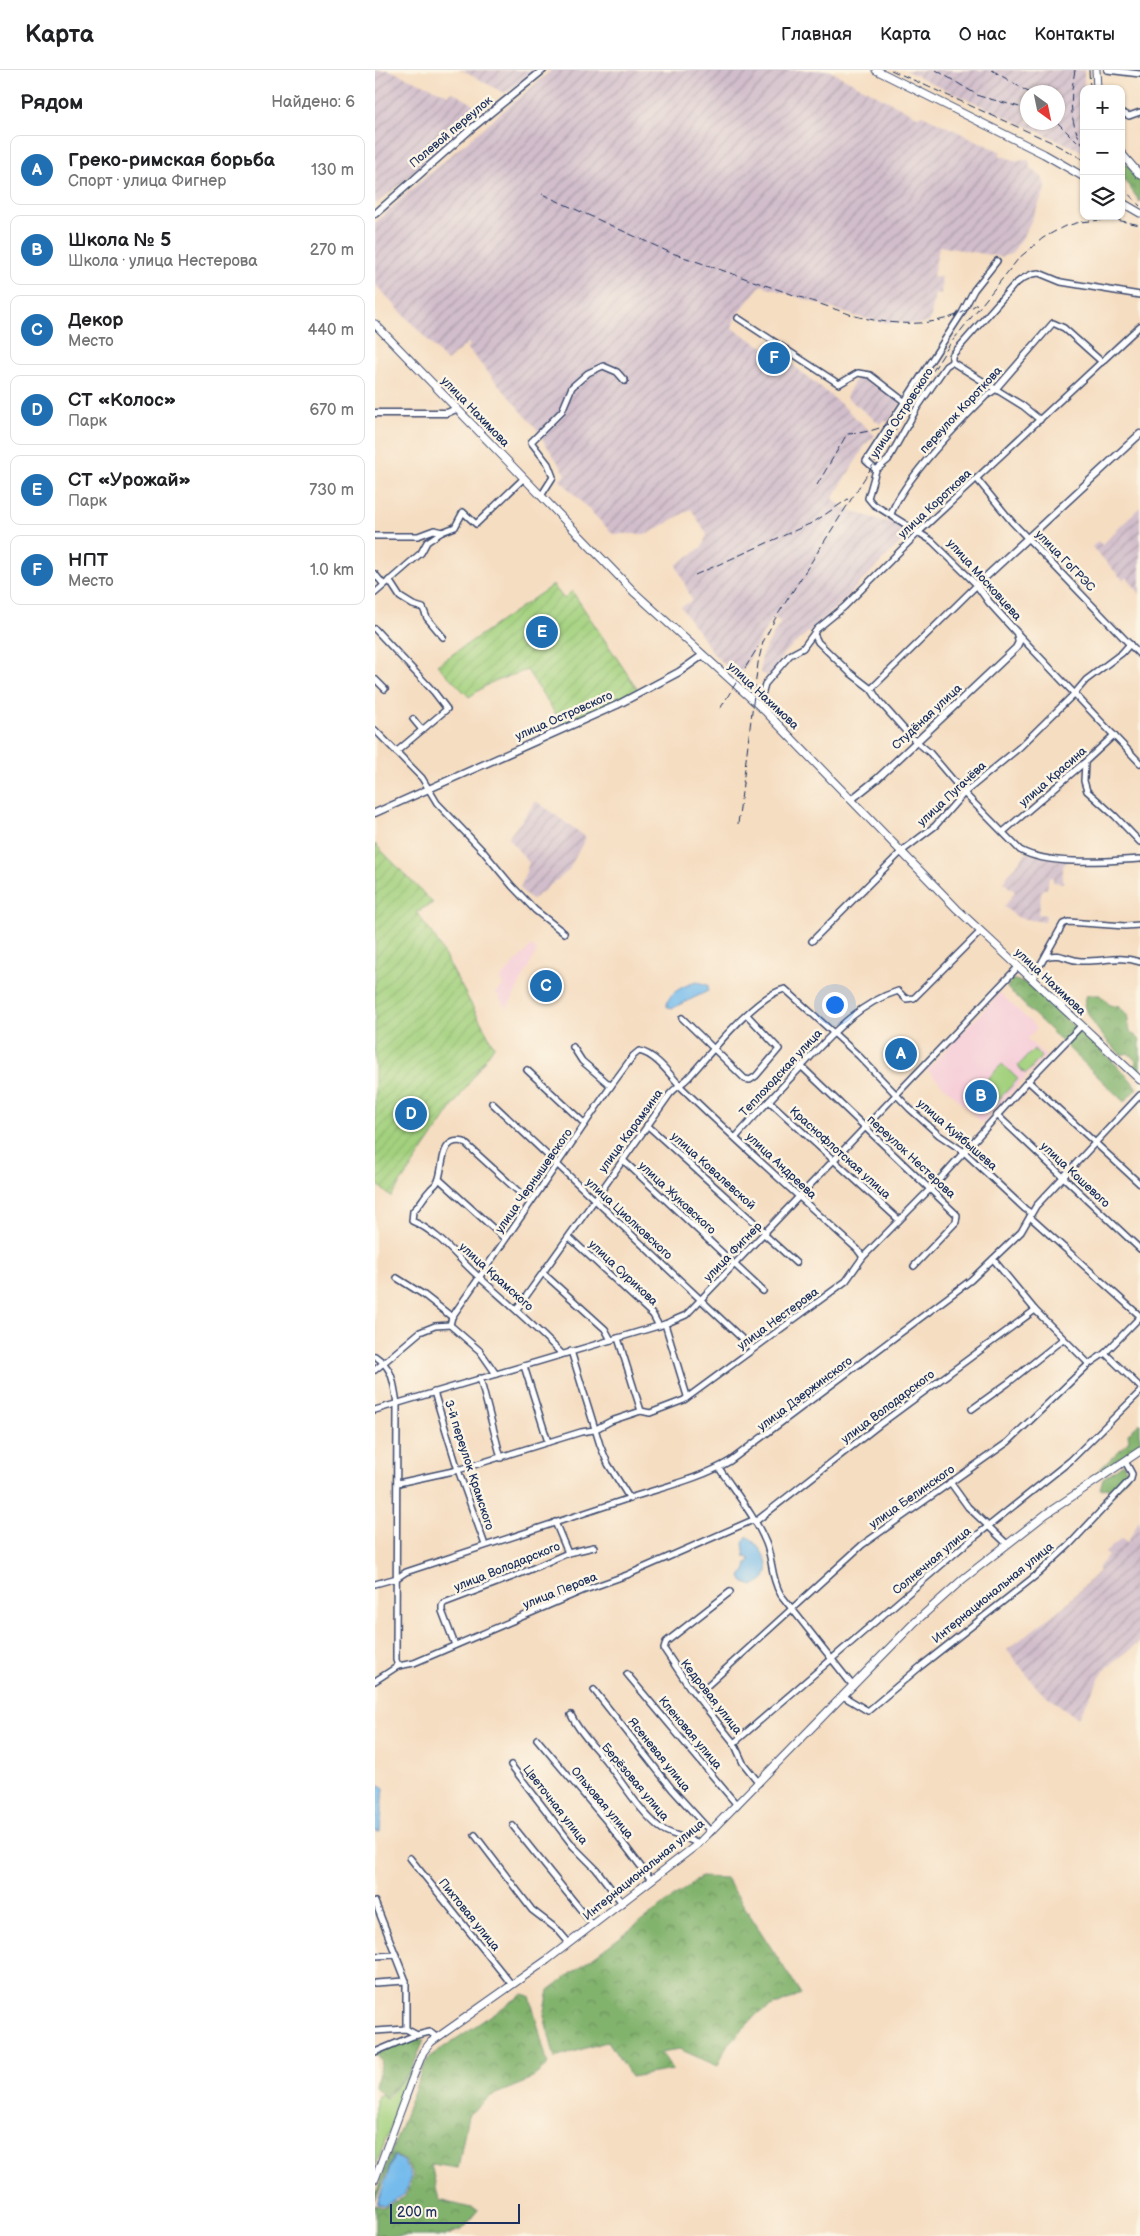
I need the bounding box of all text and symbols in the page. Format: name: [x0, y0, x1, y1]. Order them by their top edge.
text: Карта: [25, 20, 94, 49]
text: Главная: [781, 24, 852, 45]
text: Карта: [880, 24, 931, 45]
text: О нас: [959, 24, 1006, 45]
text: Контакты: [1034, 24, 1115, 45]
north arrow: [1020, 85, 1065, 130]
map controls: [1080, 85, 1125, 220]
button: +: [1080, 85, 1125, 130]
text: Рядом: [20, 90, 83, 115]
text: Найдено: 6: [271, 93, 355, 112]
street label: Полевой переулок: [407, 93, 496, 171]
button: −: [1080, 130, 1125, 175]
text: Греко-римская борьба: [68, 149, 275, 172]
text: A: [32, 161, 42, 180]
text: 130 m: [311, 161, 354, 180]
text: Спорт · улица Фигнер: [68, 172, 226, 191]
button: layers: [1080, 175, 1125, 220]
text: Школа № 5: [68, 229, 171, 252]
text: B: [31, 241, 43, 260]
text: 270 m: [310, 241, 354, 260]
text: Школа · улица Нестерова: [68, 252, 258, 271]
text: Декор: [68, 309, 124, 332]
text: C: [31, 321, 43, 340]
text: 440 m: [308, 321, 354, 340]
text: Место: [68, 332, 114, 351]
pin: F: [758, 339, 790, 377]
street label: переулок Короткова: [917, 363, 1005, 457]
street label: улица Островского: [867, 365, 937, 461]
street label: улица Нахимова: [438, 374, 512, 450]
text: СТ «Колос»: [68, 389, 176, 412]
text: D: [31, 401, 43, 420]
text: 670 m: [309, 401, 354, 420]
text: Парк: [68, 412, 107, 431]
street label: улица Короткова: [895, 466, 975, 542]
text: СТ «Урожай»: [68, 469, 191, 492]
text: E: [32, 481, 42, 500]
text: 730 m: [309, 481, 354, 500]
text: Парк: [68, 492, 107, 511]
street label: улица ГоГРЭС: [1032, 527, 1098, 595]
street label: улица Московцева: [943, 536, 1025, 624]
text: НПТ: [68, 549, 108, 572]
text: F: [32, 561, 42, 580]
text: 1.0 km: [310, 561, 354, 580]
text: Место: [68, 572, 114, 591]
pin: E: [526, 613, 558, 651]
street label: улица Нахимова: [724, 659, 802, 733]
street label: Студёная улица: [889, 681, 965, 753]
street label: улица Островского: [513, 688, 615, 744]
street label: улица Красина: [1016, 744, 1090, 810]
street label: улица Пугачёва: [914, 758, 990, 830]
street label: улица Нахимова: [1011, 945, 1089, 1019]
pin: C: [530, 967, 562, 1005]
your location: [822, 992, 848, 1018]
street label: Теплоходская улица: [737, 1026, 825, 1120]
pin: A: [885, 1035, 917, 1073]
pin: B: [965, 1077, 997, 1115]
street label: улица Карамзина: [596, 1086, 666, 1176]
pin: D: [395, 1095, 427, 1133]
street label: улица Куйбышева: [914, 1096, 1000, 1174]
street label: Краснофлотская улица: [786, 1104, 894, 1202]
street label: переулок Нестерова: [864, 1112, 958, 1202]
street label: улица Чернышевского: [492, 1126, 576, 1236]
street label: улица Ковалевской: [668, 1129, 759, 1213]
street label: улица Андреева: [742, 1129, 820, 1203]
street label: улица Кошевого: [1037, 1139, 1113, 1211]
street label: улица Жуковского: [635, 1158, 719, 1238]
street label: улица Циолковского: [583, 1175, 675, 1263]
street label: улица Фигнер: [701, 1219, 765, 1285]
street label: улица Сурикова: [585, 1237, 661, 1309]
street label: улица Крамского: [456, 1240, 536, 1314]
street label: улица Нестерова: [735, 1285, 821, 1353]
street label: улица Дзержинского: [755, 1353, 855, 1435]
street label: улица Володарского: [838, 1367, 938, 1447]
street label: 3-й переулок Крамского: [441, 1398, 497, 1532]
street label: улица Белинского: [866, 1462, 958, 1532]
street label: Солнечная улица: [890, 1524, 974, 1598]
street label: улица Володарского: [452, 1539, 562, 1595]
street label: Интернациональная улица: [929, 1539, 1057, 1647]
street label: улица Перова: [521, 1569, 599, 1613]
street label: Кедровая улица: [677, 1656, 745, 1738]
street label: Кленовая улица: [655, 1693, 725, 1773]
street label: Ясеневая улица: [625, 1715, 693, 1795]
street label: Берёзовая улица: [598, 1740, 672, 1824]
street label: Цветочная улица: [519, 1762, 591, 1848]
street label: Ольховая улица: [568, 1764, 636, 1842]
street label: Интернациональная улица: [580, 1816, 708, 1924]
street label: Пихтовая улица: [435, 1876, 503, 1954]
scale bar: [390, 2201, 520, 2224]
text: 200 m: [397, 2204, 437, 2221]

